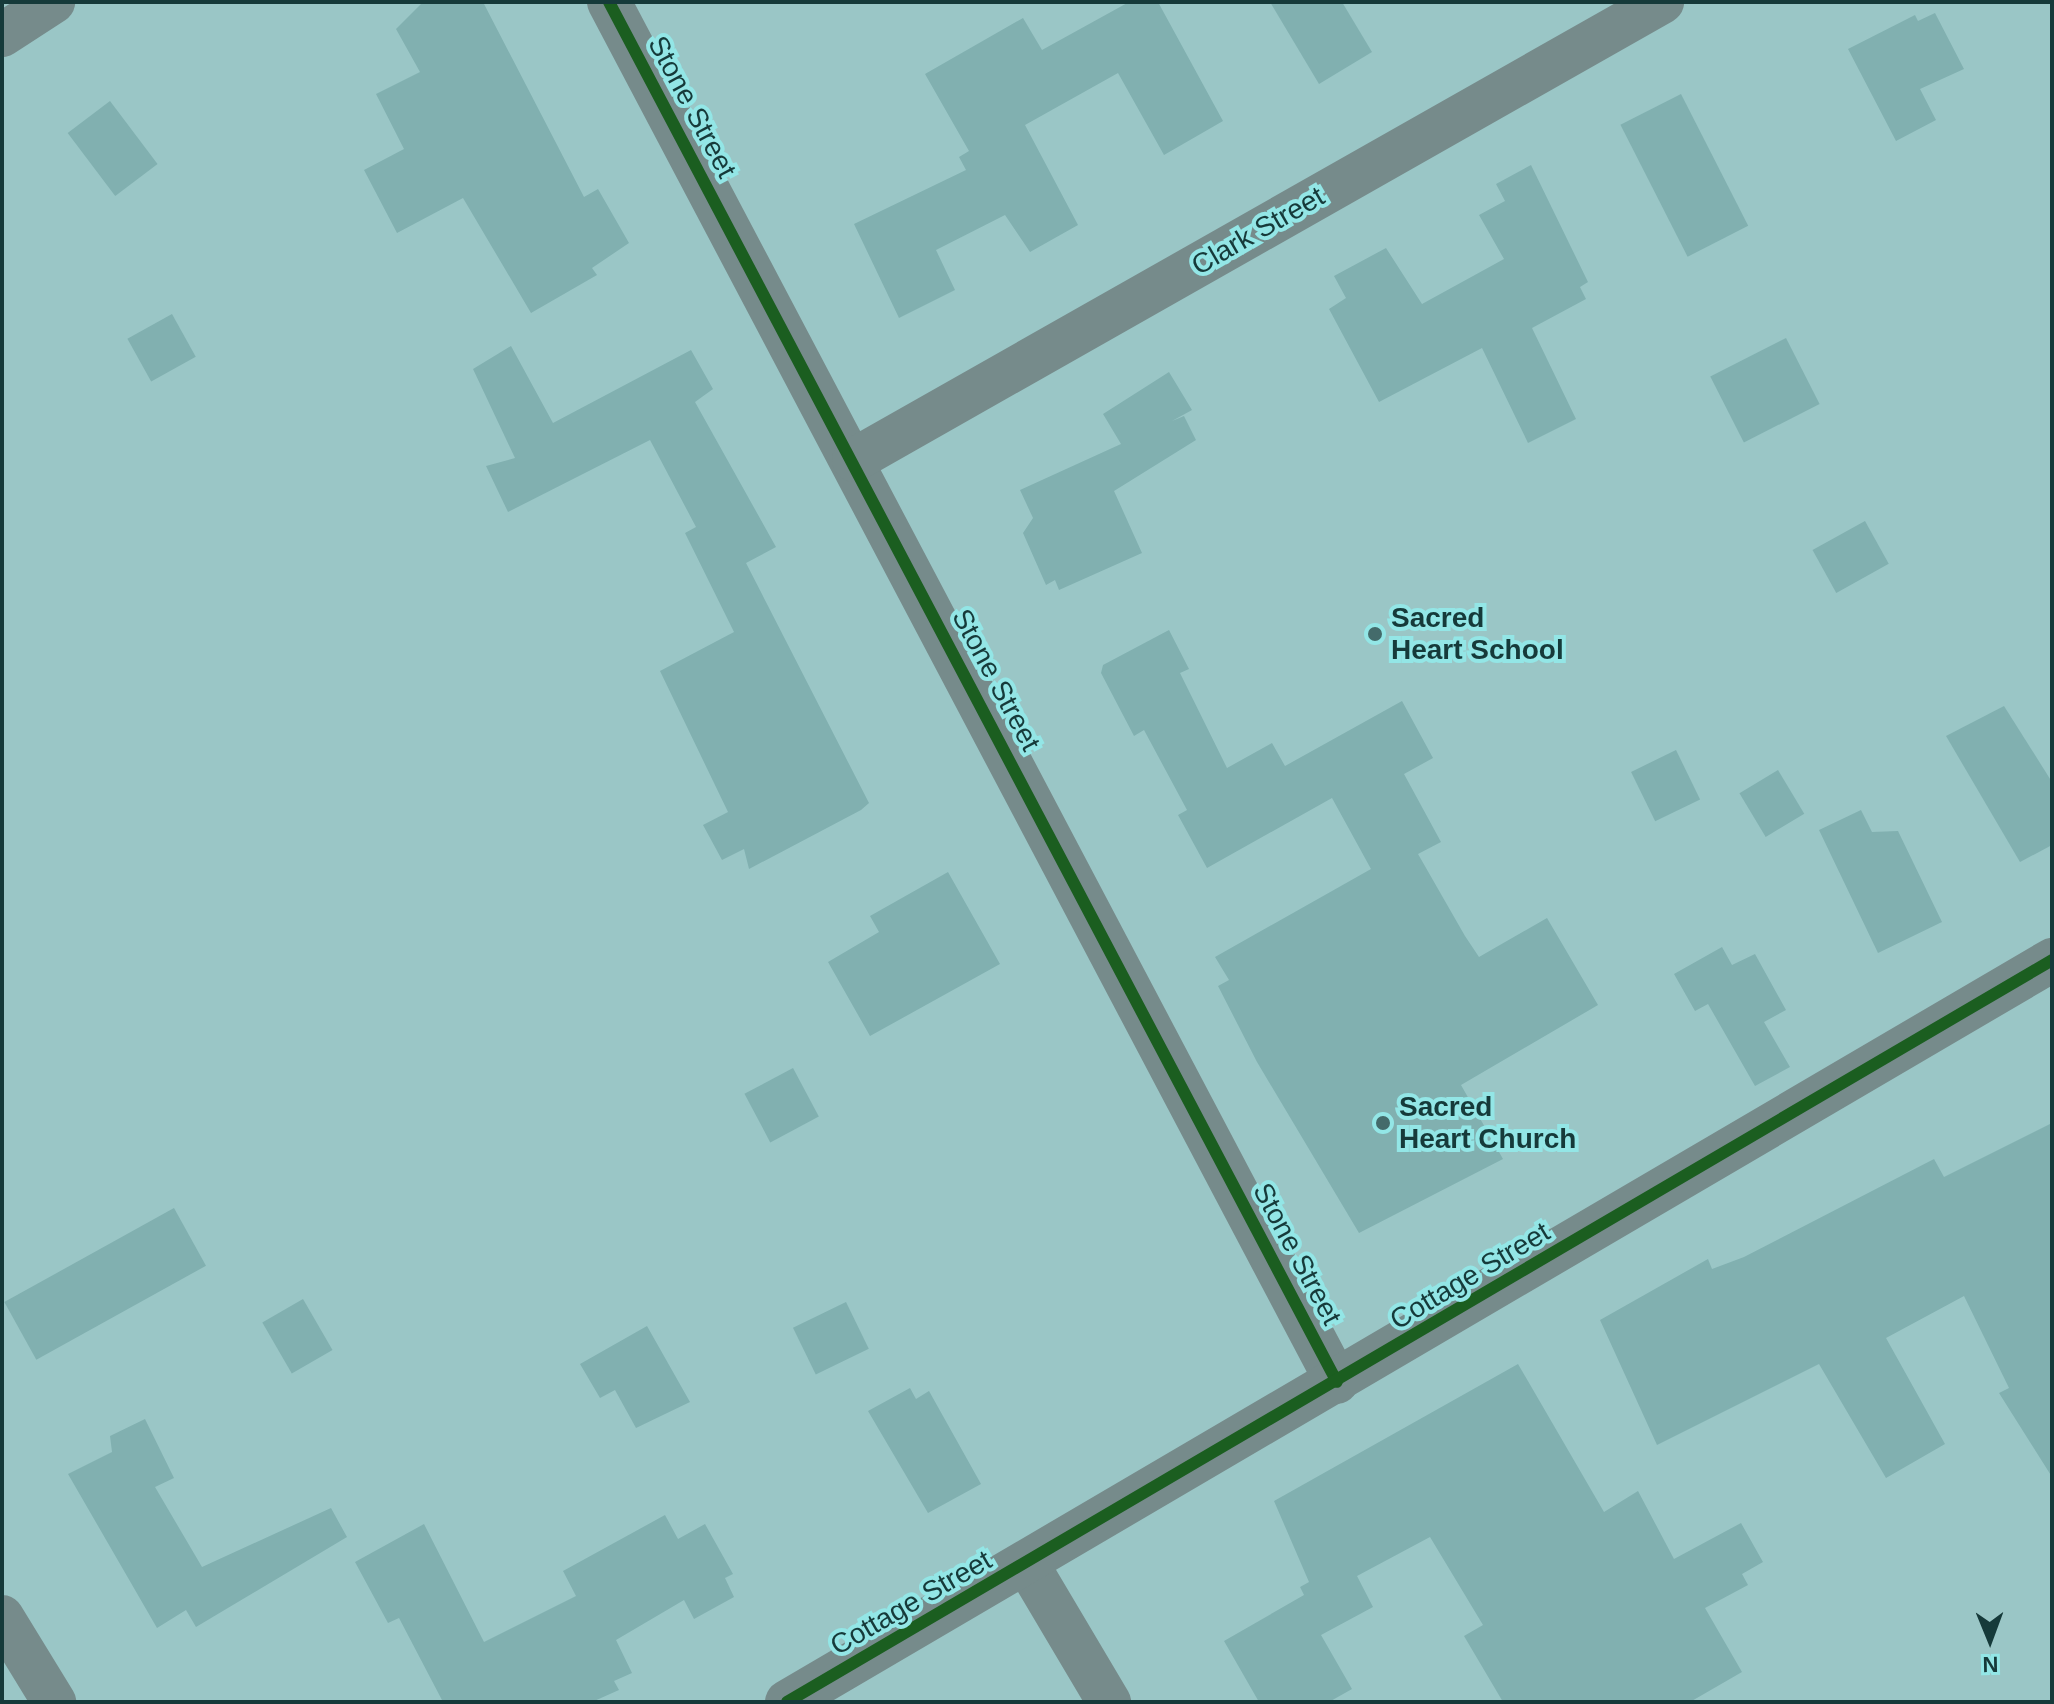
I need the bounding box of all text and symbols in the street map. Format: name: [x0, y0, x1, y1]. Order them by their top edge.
street label: Stone Street: [641, 30, 743, 184]
street label: Clark Street: [1186, 179, 1330, 283]
place label: Sacred Heart School: [1391, 601, 1564, 667]
street label: Stone Street: [945, 603, 1047, 757]
marker: Sacred Heart School: [1366, 625, 1384, 643]
place label: Sacred Heart Church: [1399, 1090, 1576, 1156]
marker: Sacred Heart Church: [1374, 1114, 1392, 1132]
street label: Stone Street: [1246, 1177, 1348, 1331]
street label: Cottage Street: [1384, 1215, 1556, 1337]
street label: Cottage Street: [824, 1543, 998, 1663]
north arrow: [1950, 1600, 2030, 1680]
text: N: [1982, 1652, 1999, 1677]

